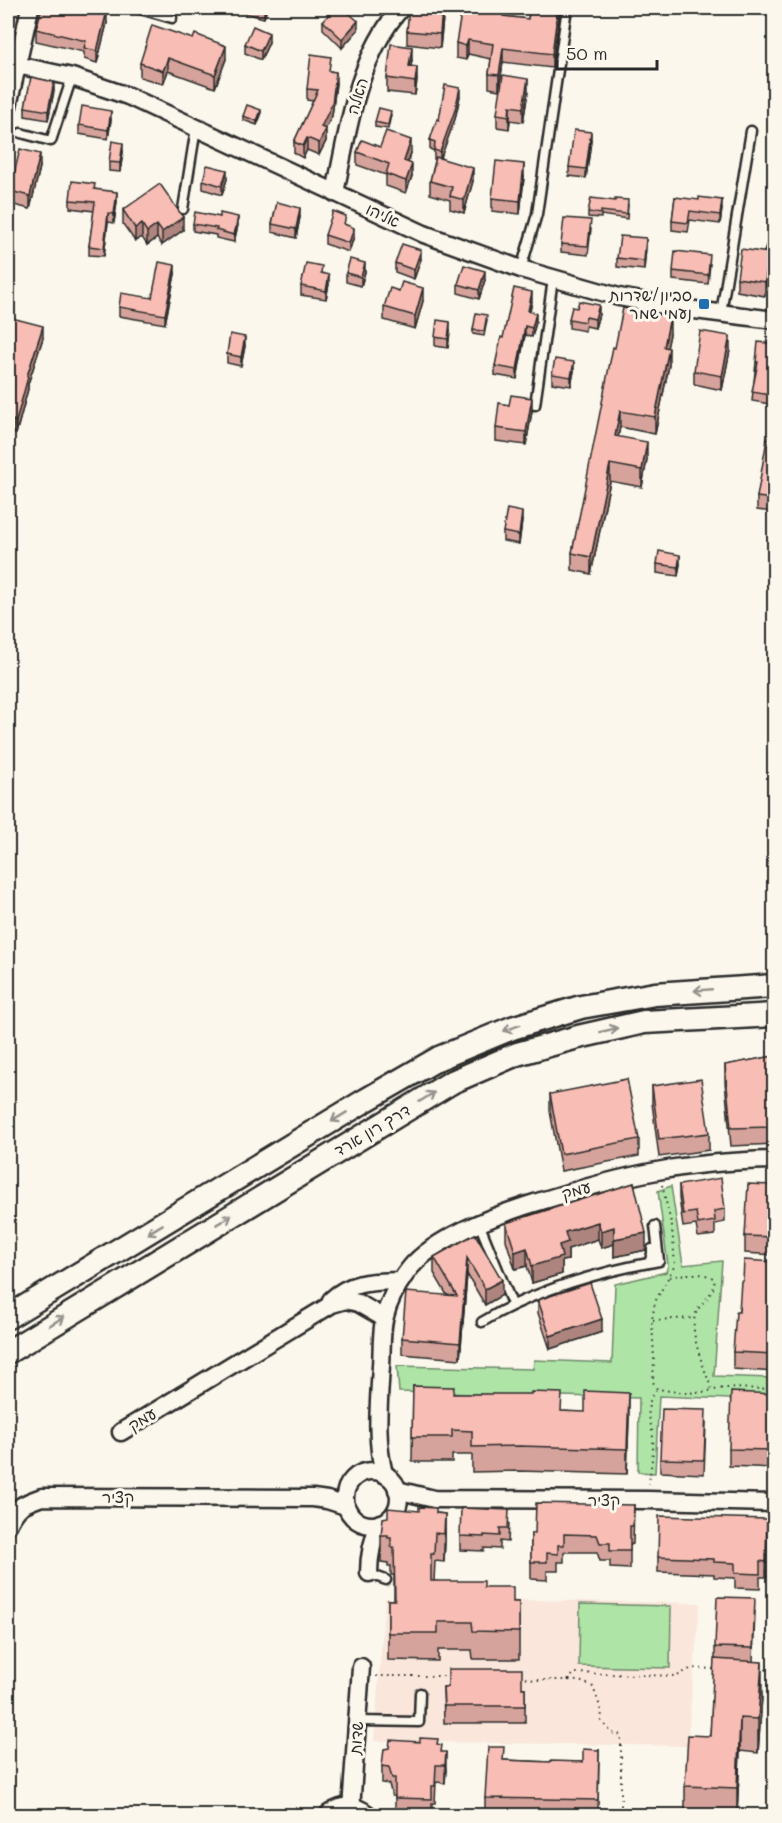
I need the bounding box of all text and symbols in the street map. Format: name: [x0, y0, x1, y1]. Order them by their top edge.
scale bar: [557, 33, 658, 71]
text: 50 m: [566, 41, 608, 65]
street label: האלה: [341, 75, 372, 117]
street label: אליהו: [363, 198, 404, 232]
place label: סביון/שדרות נעמי שמר: [608, 284, 692, 323]
marker: סביון/שדרות נעמי שמר: [697, 297, 711, 311]
one-way arrow: [693, 985, 713, 996]
one-way arrow: [599, 1023, 618, 1035]
one-way arrow: [503, 1024, 522, 1035]
one-way arrow: [418, 1090, 435, 1102]
street label: דרך רון ארד: [330, 1099, 414, 1161]
one-way arrow: [331, 1111, 348, 1123]
street label: עמק: [559, 1175, 593, 1204]
one-way arrow: [215, 1213, 232, 1225]
one-way arrow: [147, 1224, 164, 1236]
one-way arrow: [48, 1315, 65, 1327]
street label: עמק: [124, 1402, 160, 1435]
street label: קציר: [102, 1486, 134, 1508]
street label: קציר: [588, 1489, 620, 1511]
street label: שדות: [344, 1721, 367, 1756]

